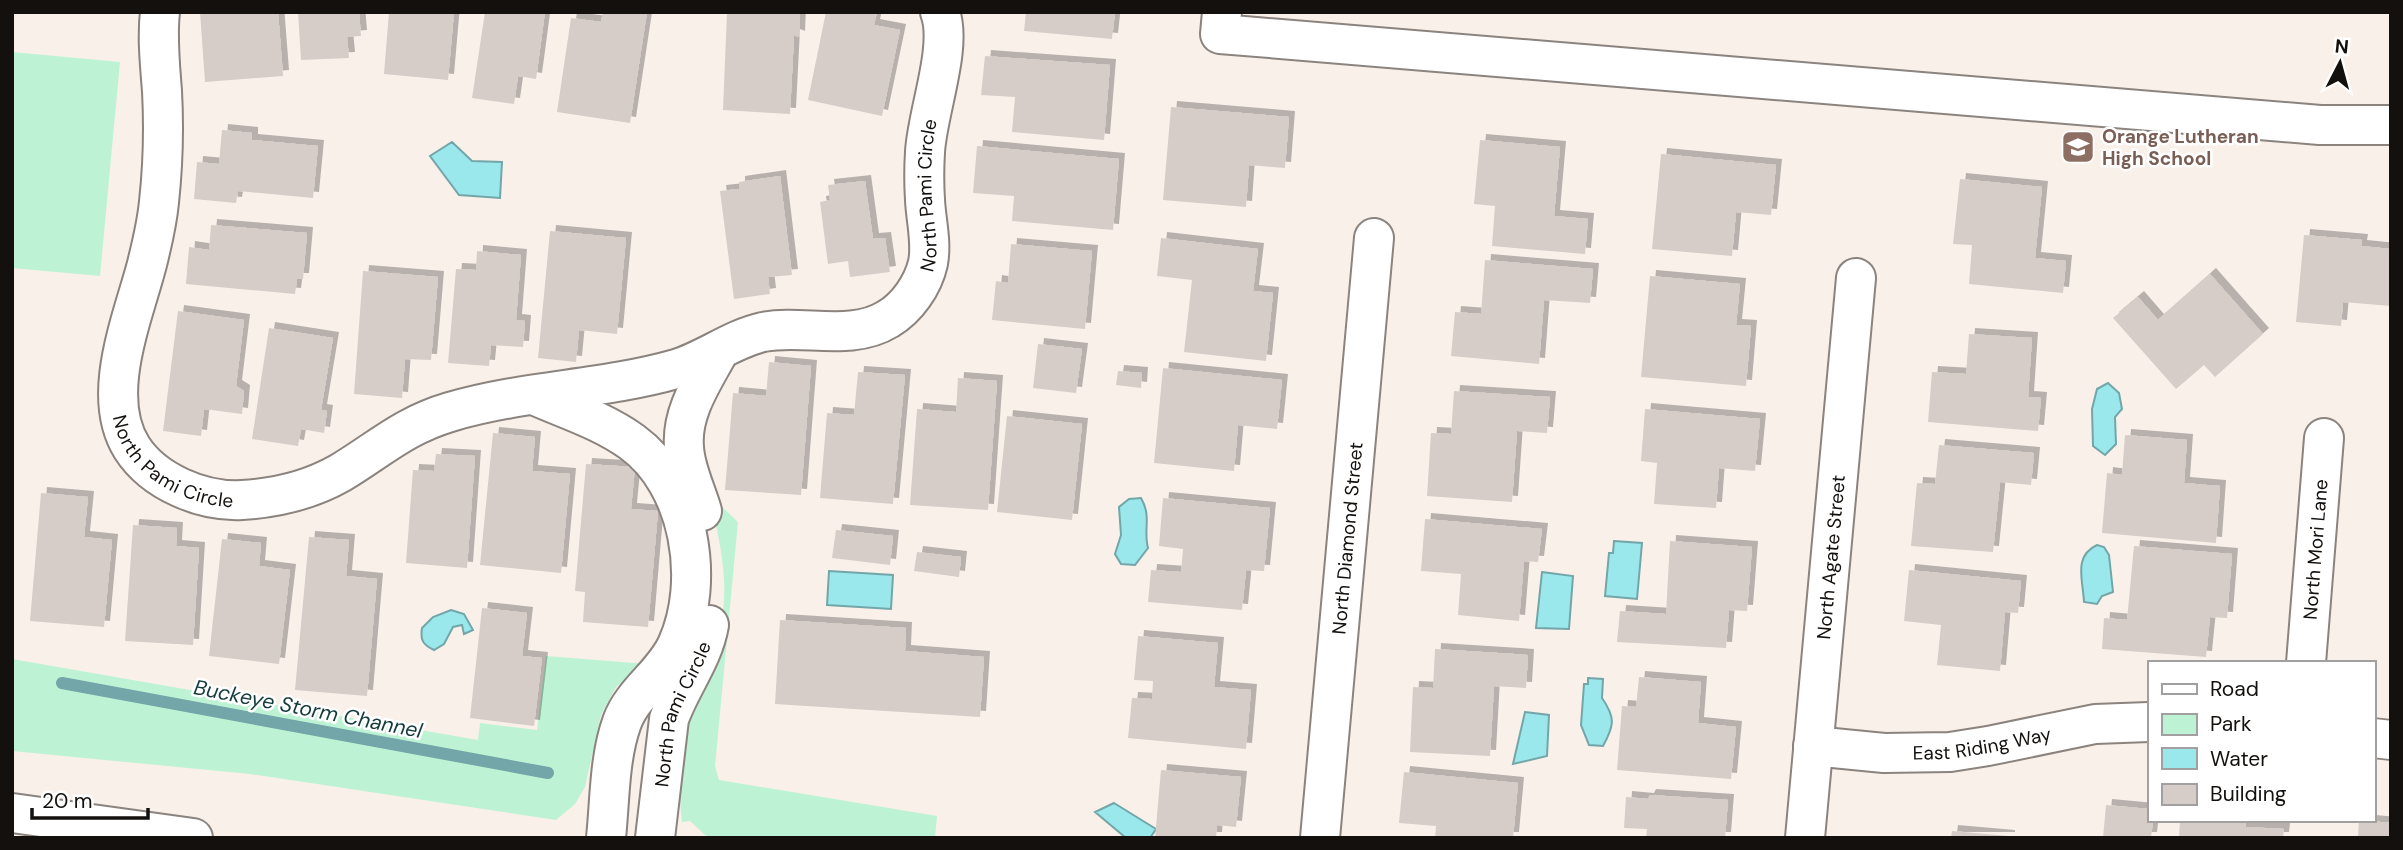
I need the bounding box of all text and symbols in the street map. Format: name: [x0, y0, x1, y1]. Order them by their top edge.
north arrow: [2305, 28, 2375, 98]
text: N: [2334, 33, 2350, 60]
street label: North Pami Circle: [912, 117, 943, 274]
place label: Orange Lutheran High School: [2102, 124, 2259, 171]
school or university icon: Orange Lutheran High School: [2059, 128, 2097, 166]
street label: North Pami Circle: [107, 412, 234, 513]
street label: North Diamond Street: [1326, 441, 1369, 635]
street label: North Agate Street: [1811, 474, 1851, 641]
street label: North Mori Lane: [2298, 478, 2334, 621]
street label: North Pami Circle: [649, 638, 717, 788]
legend: [2148, 661, 2375, 822]
water label: Buckeye Storm Channel: [191, 673, 425, 745]
text: Road: [2210, 675, 2259, 703]
text: Park: [2210, 710, 2252, 738]
street label: East Riding Way: [1913, 721, 2054, 766]
text: Water: [2210, 745, 2268, 773]
scale bar: [32, 776, 147, 820]
text: Building: [2210, 780, 2287, 808]
text: 20 m: [42, 787, 93, 815]

